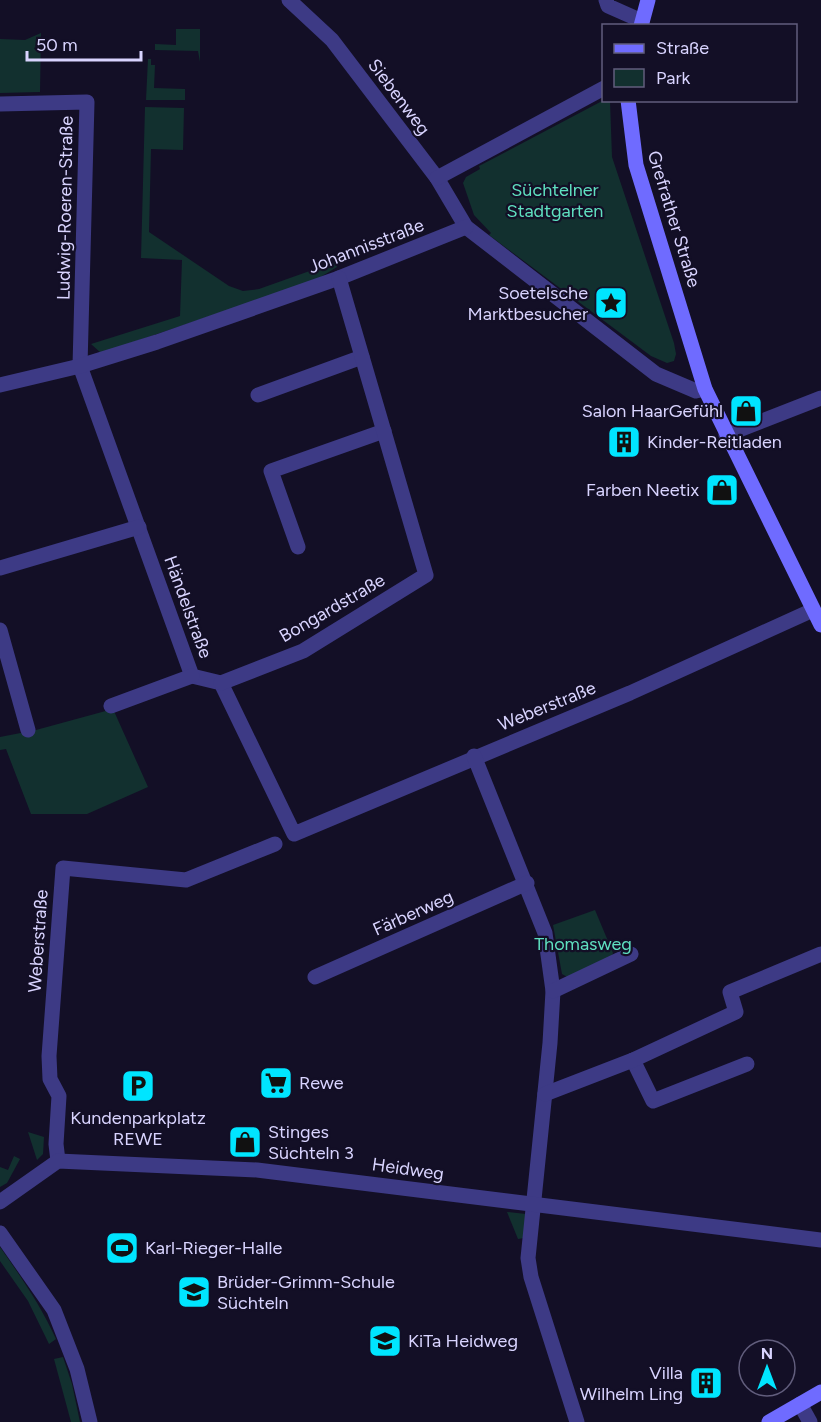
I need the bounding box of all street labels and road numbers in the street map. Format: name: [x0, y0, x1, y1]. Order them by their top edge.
street label: Siebenweg: [363, 55, 435, 139]
street label: Ludwig-Roeren-Straße: [52, 115, 78, 300]
street label: Grefrather Straße: [643, 148, 705, 290]
street label: Johannisstraße: [305, 214, 427, 278]
street label: Händelstraße: [159, 553, 217, 661]
street label: Bongardstraße: [275, 569, 389, 647]
street label: Weberstraße: [495, 676, 599, 736]
street label: Färberweg: [369, 886, 457, 940]
street label: Weberstraße: [23, 889, 53, 993]
street label: Heidweg: [371, 1153, 445, 1185]

